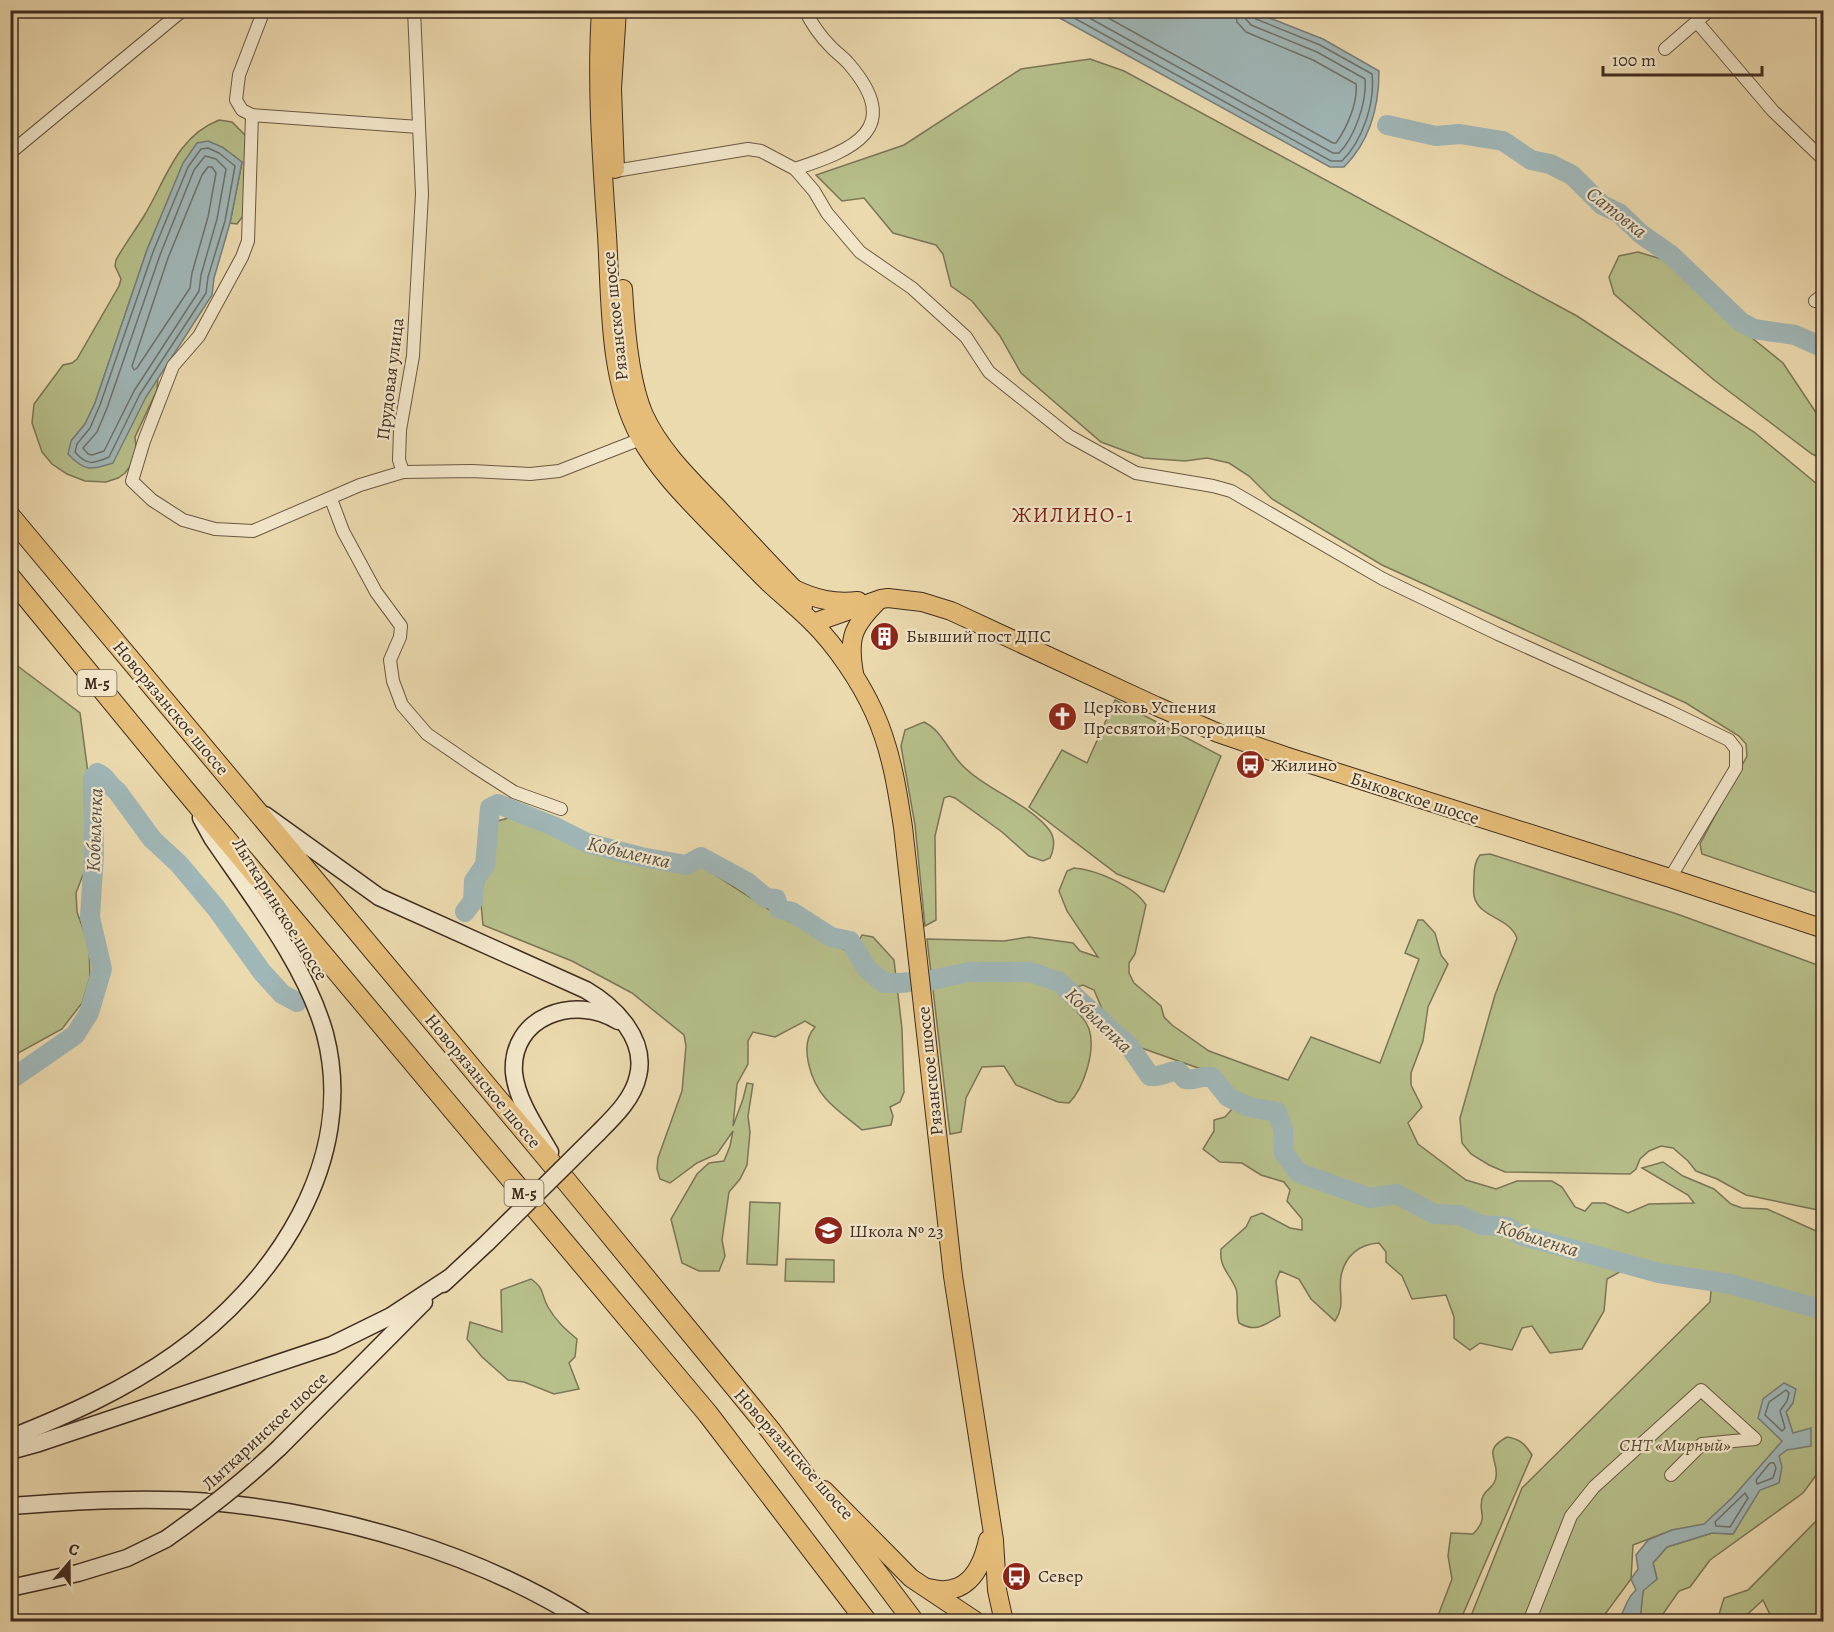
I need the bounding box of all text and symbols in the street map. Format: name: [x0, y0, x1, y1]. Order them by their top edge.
scale bar: [1603, 39, 1762, 77]
text: 100 m: [1612, 48, 1656, 72]
water label: Сатовка: [1581, 180, 1653, 245]
street label: Рязанское шоссе: [596, 250, 634, 382]
street label: Прудовая улица: [371, 316, 409, 442]
district label: ЖИЛИНО-1: [1012, 501, 1134, 529]
building icon: Бывший пост ДПС: [869, 620, 901, 652]
place label: Бывший пост ДПС: [906, 624, 1051, 648]
street label: Новорязанское шоссе: [107, 636, 235, 780]
road number: М-5: [78, 670, 116, 696]
place label: Церковь Успения Пресвятой Богородицы: [1083, 695, 1266, 740]
church icon: Церковь Успения Пресвятой Богородицы: [1046, 701, 1078, 733]
bus stop icon: Жилино: [1234, 749, 1266, 781]
place label: Жилино: [1271, 753, 1337, 777]
street label: Быковское шоссе: [1348, 766, 1482, 830]
water label: Кобыленка: [80, 787, 109, 873]
water label: Кобыленка: [585, 830, 673, 875]
street label: Лыткаринское шоссе: [226, 833, 334, 985]
water label: Кобыленка: [1059, 981, 1138, 1059]
street label: Рязанское шоссе: [911, 1005, 949, 1137]
street label: Новорязанское шоссе: [419, 1009, 547, 1153]
road number: М-5: [504, 1180, 544, 1206]
water label: Кобыленка: [1494, 1213, 1582, 1264]
school or university icon: Школа № 23: [812, 1215, 844, 1247]
place label: Школа № 23: [849, 1219, 944, 1243]
street label: Лыткаринское шоссе: [197, 1366, 333, 1496]
street label: Новорязанское шоссе: [729, 1383, 859, 1525]
park label: СНТ «Мирный»: [1619, 1433, 1731, 1457]
north arrow: [39, 1533, 99, 1593]
text: С: [65, 1538, 82, 1562]
bus stop icon: Север: [1001, 1560, 1033, 1592]
place label: Север: [1038, 1564, 1083, 1588]

